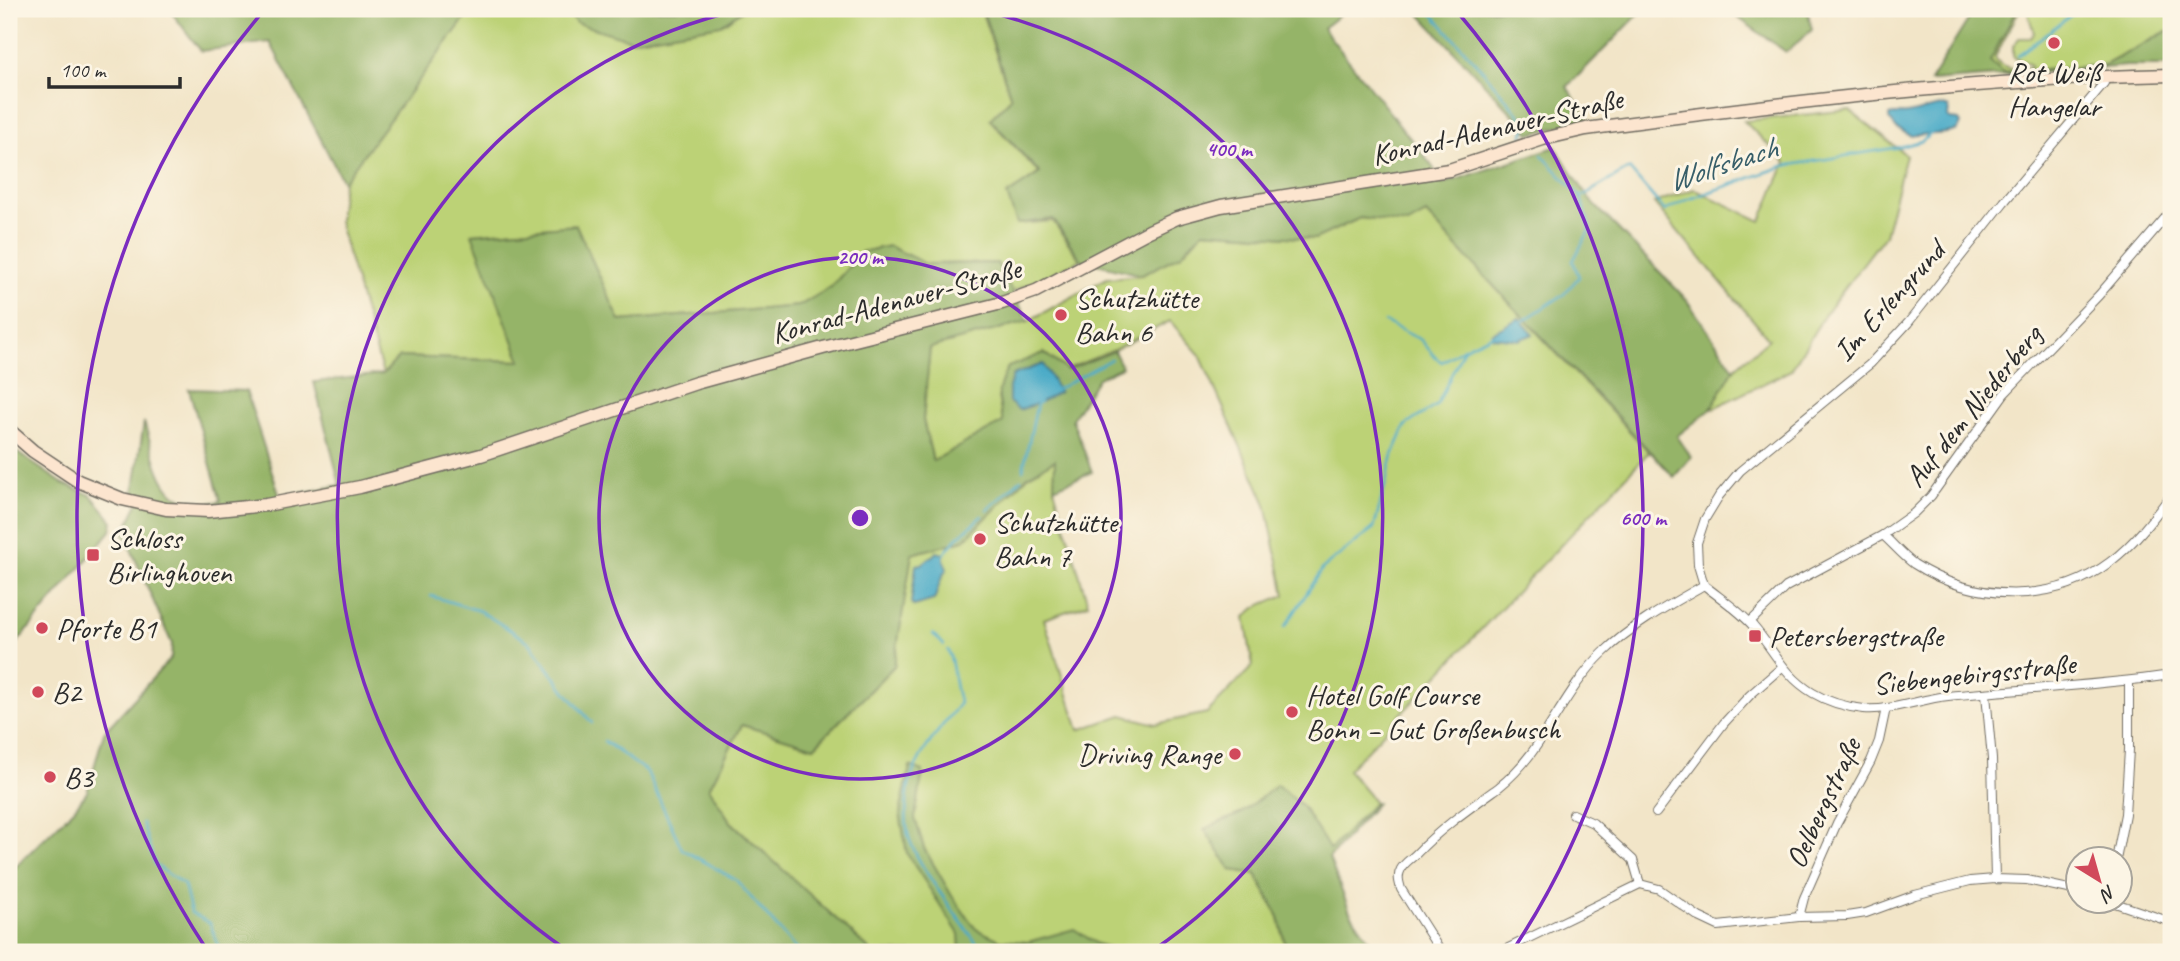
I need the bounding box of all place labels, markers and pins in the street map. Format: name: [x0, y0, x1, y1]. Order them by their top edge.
marker: Rot Weiß Hangelar: [2046, 35, 2062, 51]
place label: Rot Weiß Hangelar: [2008, 53, 2104, 125]
place label: Schutzhütte Bahn 6: [1075, 279, 1200, 351]
marker: Schutzhütte Bahn 6: [1053, 307, 1069, 323]
place label: Schutzhütte Bahn 7: [994, 503, 1119, 575]
centre of rings: [848, 506, 872, 530]
place label: Schloss Birlinghoven: [107, 519, 233, 591]
marker: Schutzhütte Bahn 7: [972, 531, 988, 547]
marker: Schloss Birlinghoven: [85, 547, 101, 563]
place label: Pforte B1: [56, 609, 158, 647]
place label: Petersbergstraße: [1769, 617, 1945, 655]
marker: Pforte B1: [34, 620, 50, 636]
marker: Petersbergstraße: [1747, 628, 1763, 644]
place label: B2: [52, 673, 84, 711]
place label: Hotel Golf Course Bonn – Gut Großenbusch: [1306, 676, 1562, 748]
marker: B2: [30, 684, 46, 700]
marker: Hotel Golf Course Bonn – Gut Großenbusch: [1284, 704, 1300, 720]
place label: Driving Range: [1078, 735, 1223, 773]
marker: Driving Range: [1227, 746, 1243, 762]
place label: B3: [64, 758, 96, 796]
marker: B3: [42, 769, 58, 785]

